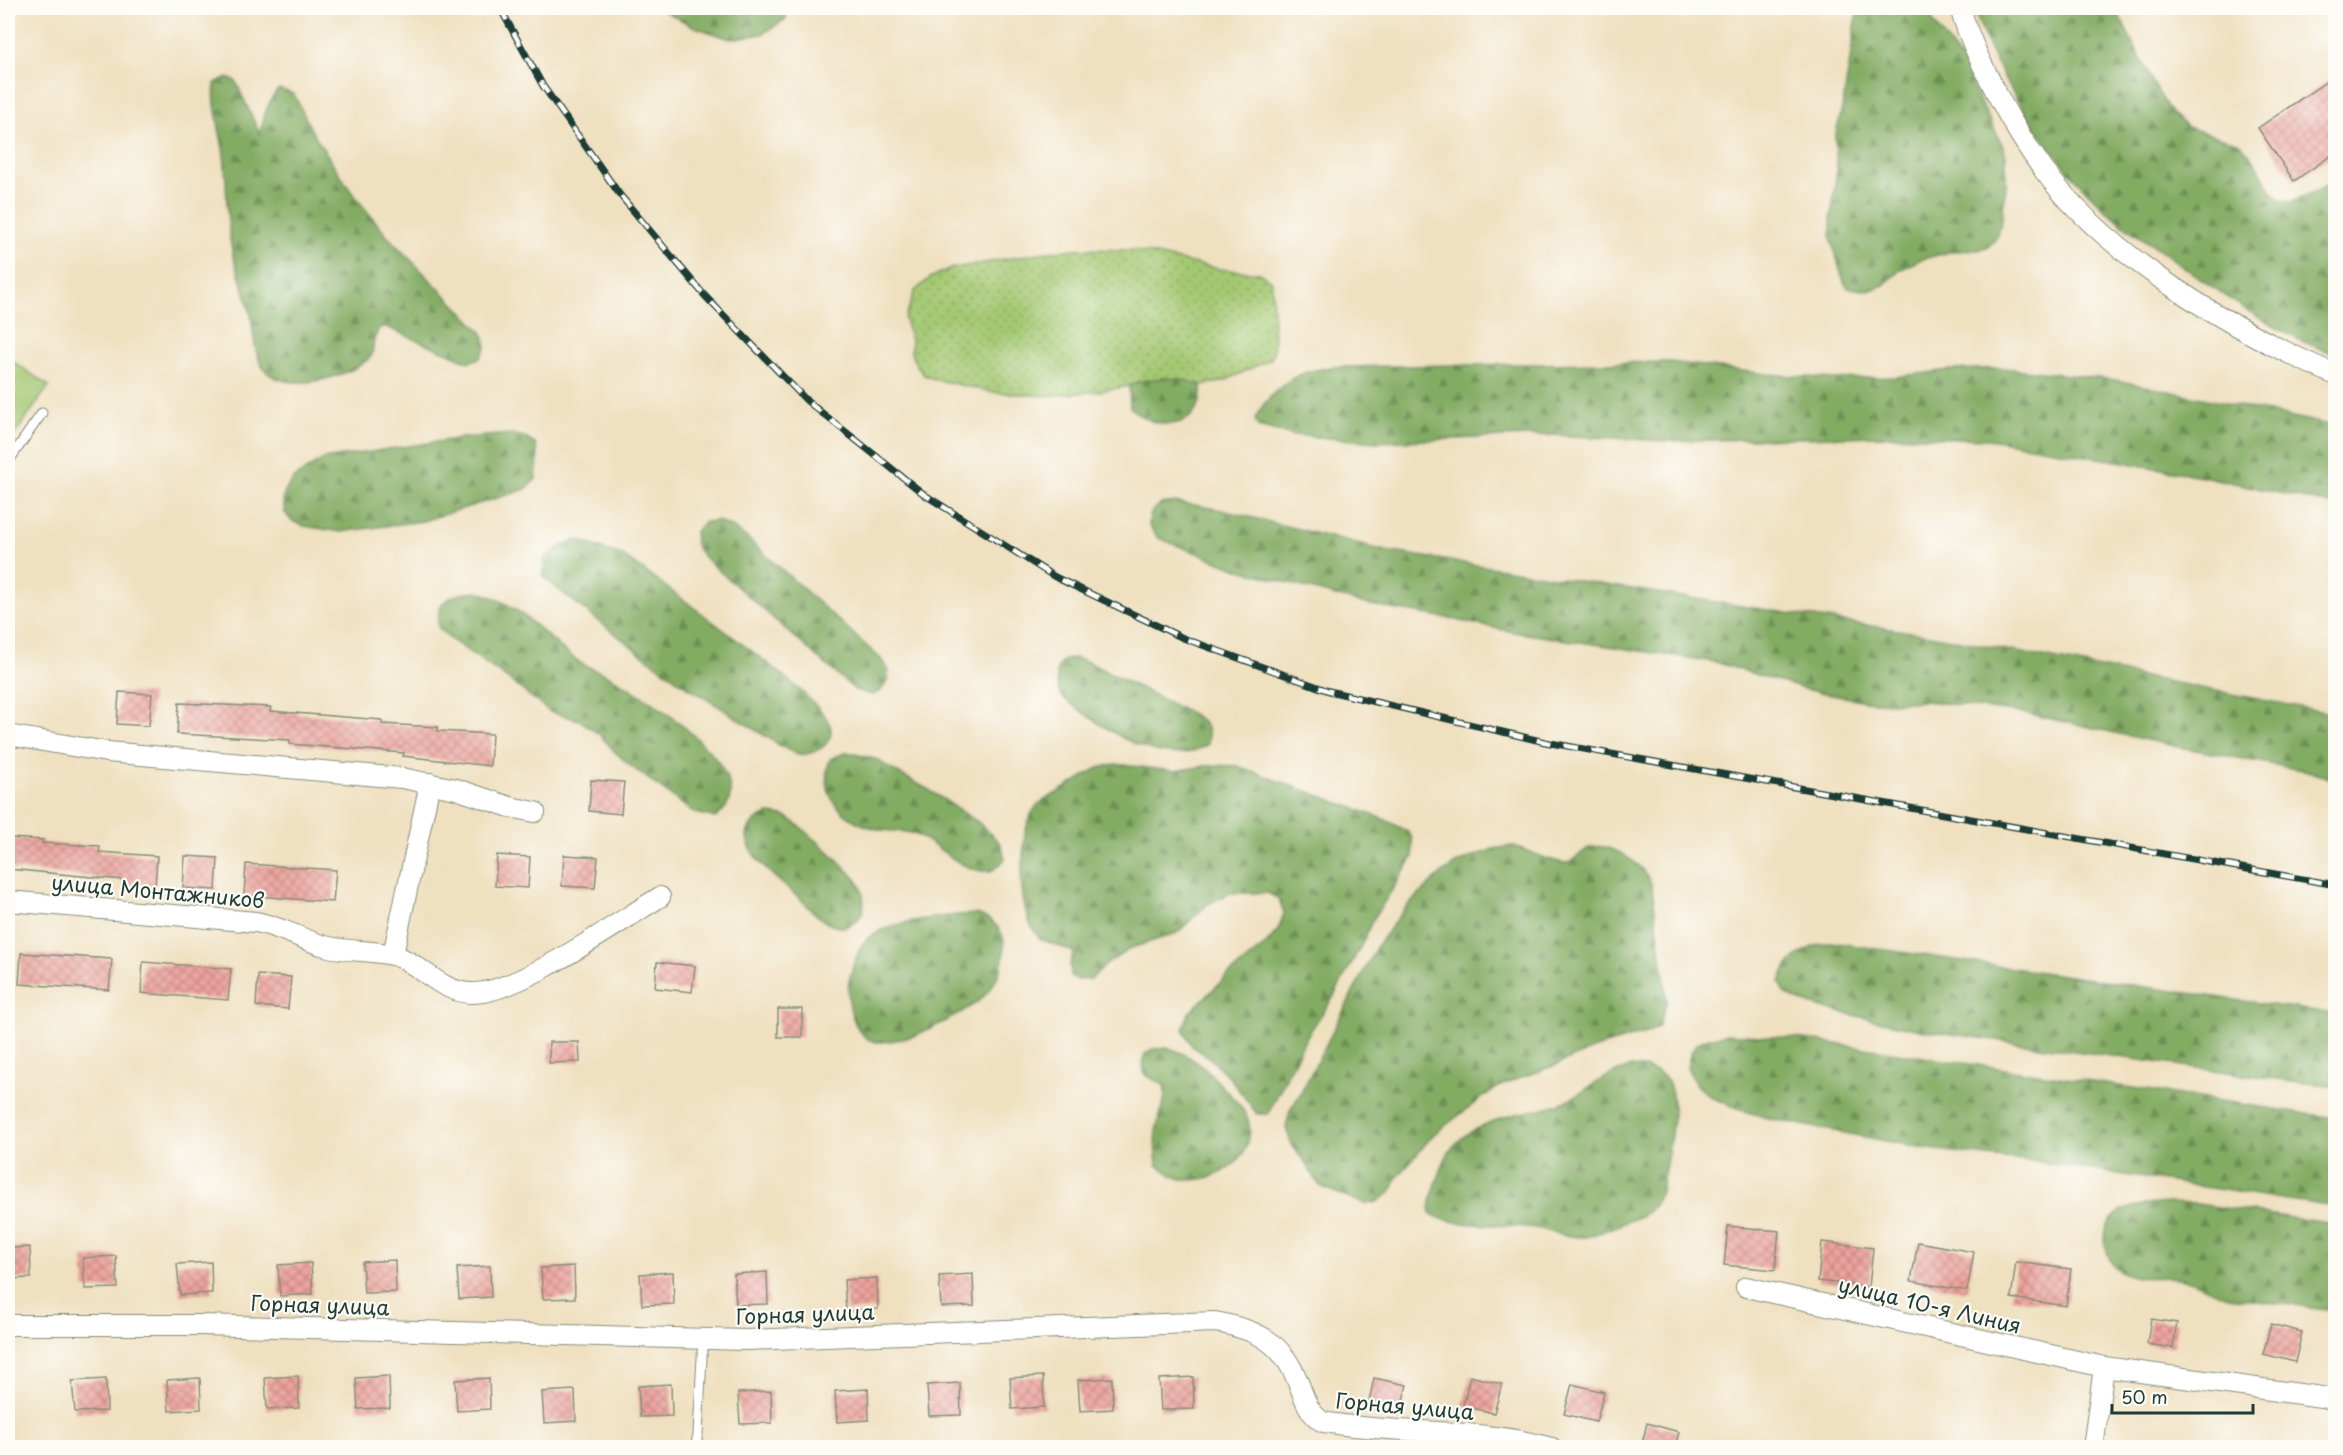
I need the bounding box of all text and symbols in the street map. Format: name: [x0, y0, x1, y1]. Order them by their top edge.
street label: улица Монтажников: [50, 865, 266, 915]
street label: улица 10-я Линия: [1835, 1267, 2025, 1341]
street label: Горная улица: [250, 1286, 391, 1322]
street label: Горная улица: [735, 1295, 876, 1331]
scale bar: [2112, 1377, 2253, 1415]
street label: Горная улица: [1334, 1383, 1476, 1427]
text: 50 m: [2121, 1383, 2168, 1410]

